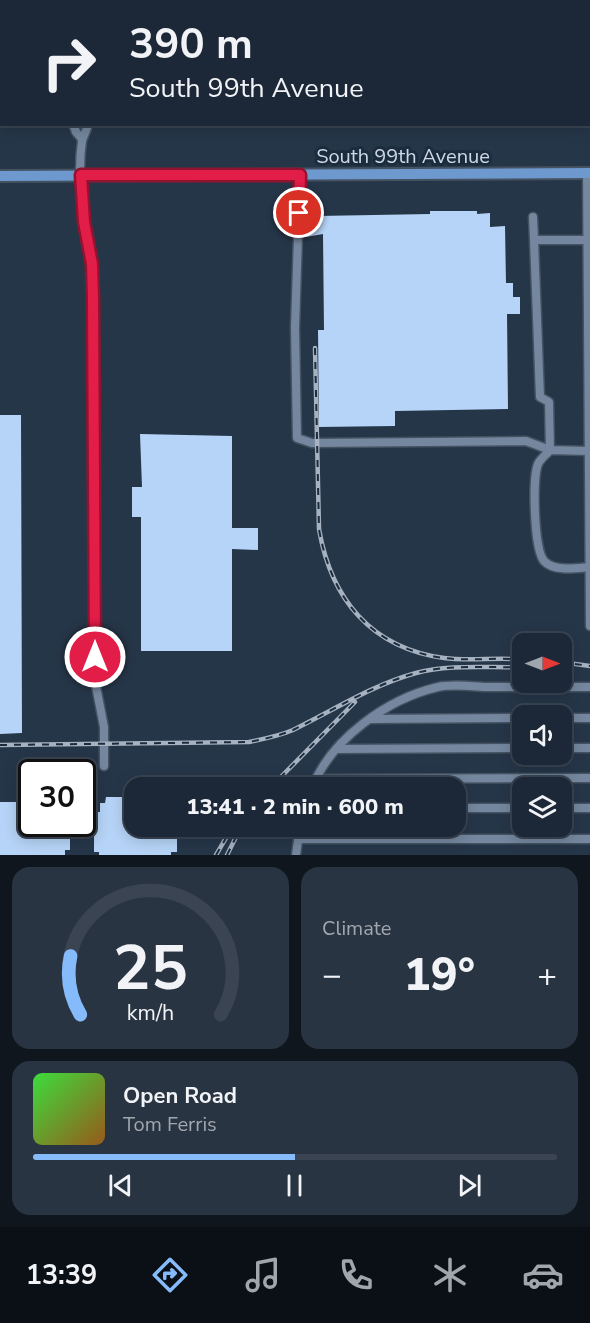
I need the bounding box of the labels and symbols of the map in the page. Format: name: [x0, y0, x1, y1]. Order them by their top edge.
street label: South 99th Avenue: [316, 143, 490, 170]
pin: [273, 187, 324, 238]
position arrow: [63, 625, 127, 689]
north arrow: [512, 633, 572, 693]
speed limit sign: 30: [18, 759, 96, 837]

